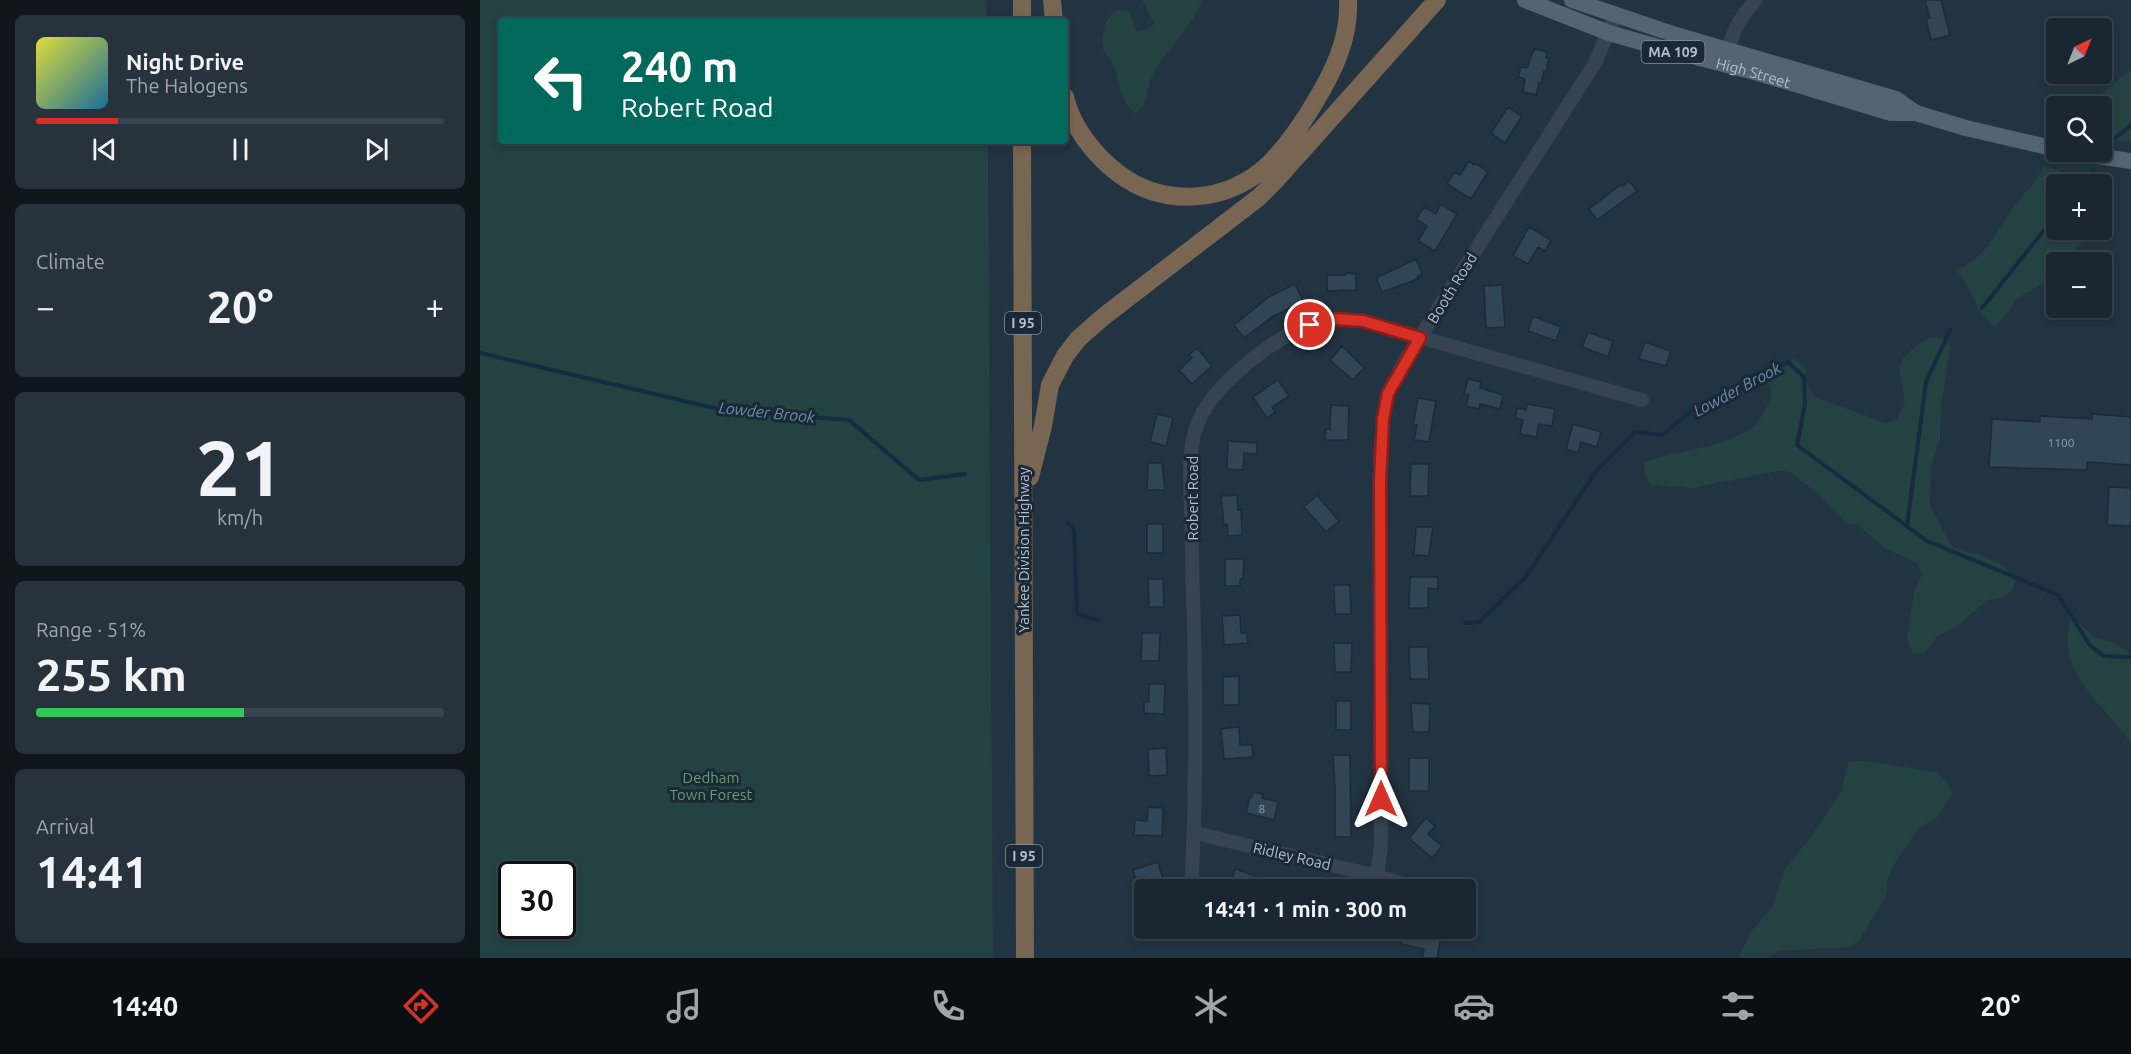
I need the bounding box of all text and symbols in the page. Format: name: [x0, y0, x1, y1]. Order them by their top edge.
north arrow: [2046, 18, 2112, 84]
map controls: [2046, 18, 2112, 318]
road number: MA 109: [1642, 41, 1704, 63]
icon: left: [522, 42, 600, 120]
text: 240 m: [621, 43, 738, 90]
text: Night Drive: [126, 49, 244, 74]
street label: High Street: [1714, 54, 1793, 91]
text: The Halogens: [126, 74, 248, 97]
text: Robert Road: [621, 92, 774, 122]
button: search: [2046, 96, 2112, 162]
icon: previous: [88, 133, 121, 166]
icon: pause: [224, 133, 257, 166]
icon: next: [360, 133, 393, 166]
button: +: [2046, 174, 2112, 240]
text: Climate: [36, 250, 105, 273]
street label: Booth Road: [1424, 250, 1480, 326]
button: −: [2046, 252, 2112, 318]
text: 20°: [207, 281, 273, 332]
text: −: [36, 288, 55, 325]
text: +: [425, 288, 444, 325]
pin: [1284, 299, 1335, 350]
icon: arrive: [1293, 308, 1326, 341]
road number: I 95: [1005, 312, 1041, 334]
water label: Lowder Brook: [1690, 358, 1785, 420]
water label: Lowder Brook: [718, 398, 817, 426]
text: 21: [196, 423, 284, 511]
house number: 1100: [2047, 436, 2075, 449]
street label: Robert Road: [1184, 456, 1201, 540]
street label: Yankee Division Highway: [1015, 467, 1032, 633]
text: km/h: [217, 506, 263, 529]
text: Range · 51%: [36, 618, 146, 641]
text: 255 km: [36, 649, 187, 700]
position arrow: [1349, 767, 1413, 831]
park label: Dedham Town Forest: [669, 769, 753, 803]
house number: 8: [1259, 802, 1266, 815]
text: Arrival: [36, 815, 94, 838]
street label: Ridley Road: [1251, 839, 1333, 873]
road number: I 95: [1006, 845, 1042, 867]
text: 14:41: [36, 846, 149, 897]
speed limit sign: 30: [498, 861, 576, 939]
text: 14:41 · 1 min · 300 m: [1203, 896, 1407, 921]
icon: directions: [400, 985, 442, 1027]
icon: music: [663, 985, 705, 1027]
icon: phone: [927, 985, 969, 1027]
icon: climate: [1190, 985, 1232, 1027]
icon: car: [1453, 985, 1495, 1027]
icon: filters: [1717, 985, 1759, 1027]
text: 14:40: [111, 991, 178, 1021]
text: 20°: [1980, 991, 2020, 1021]

